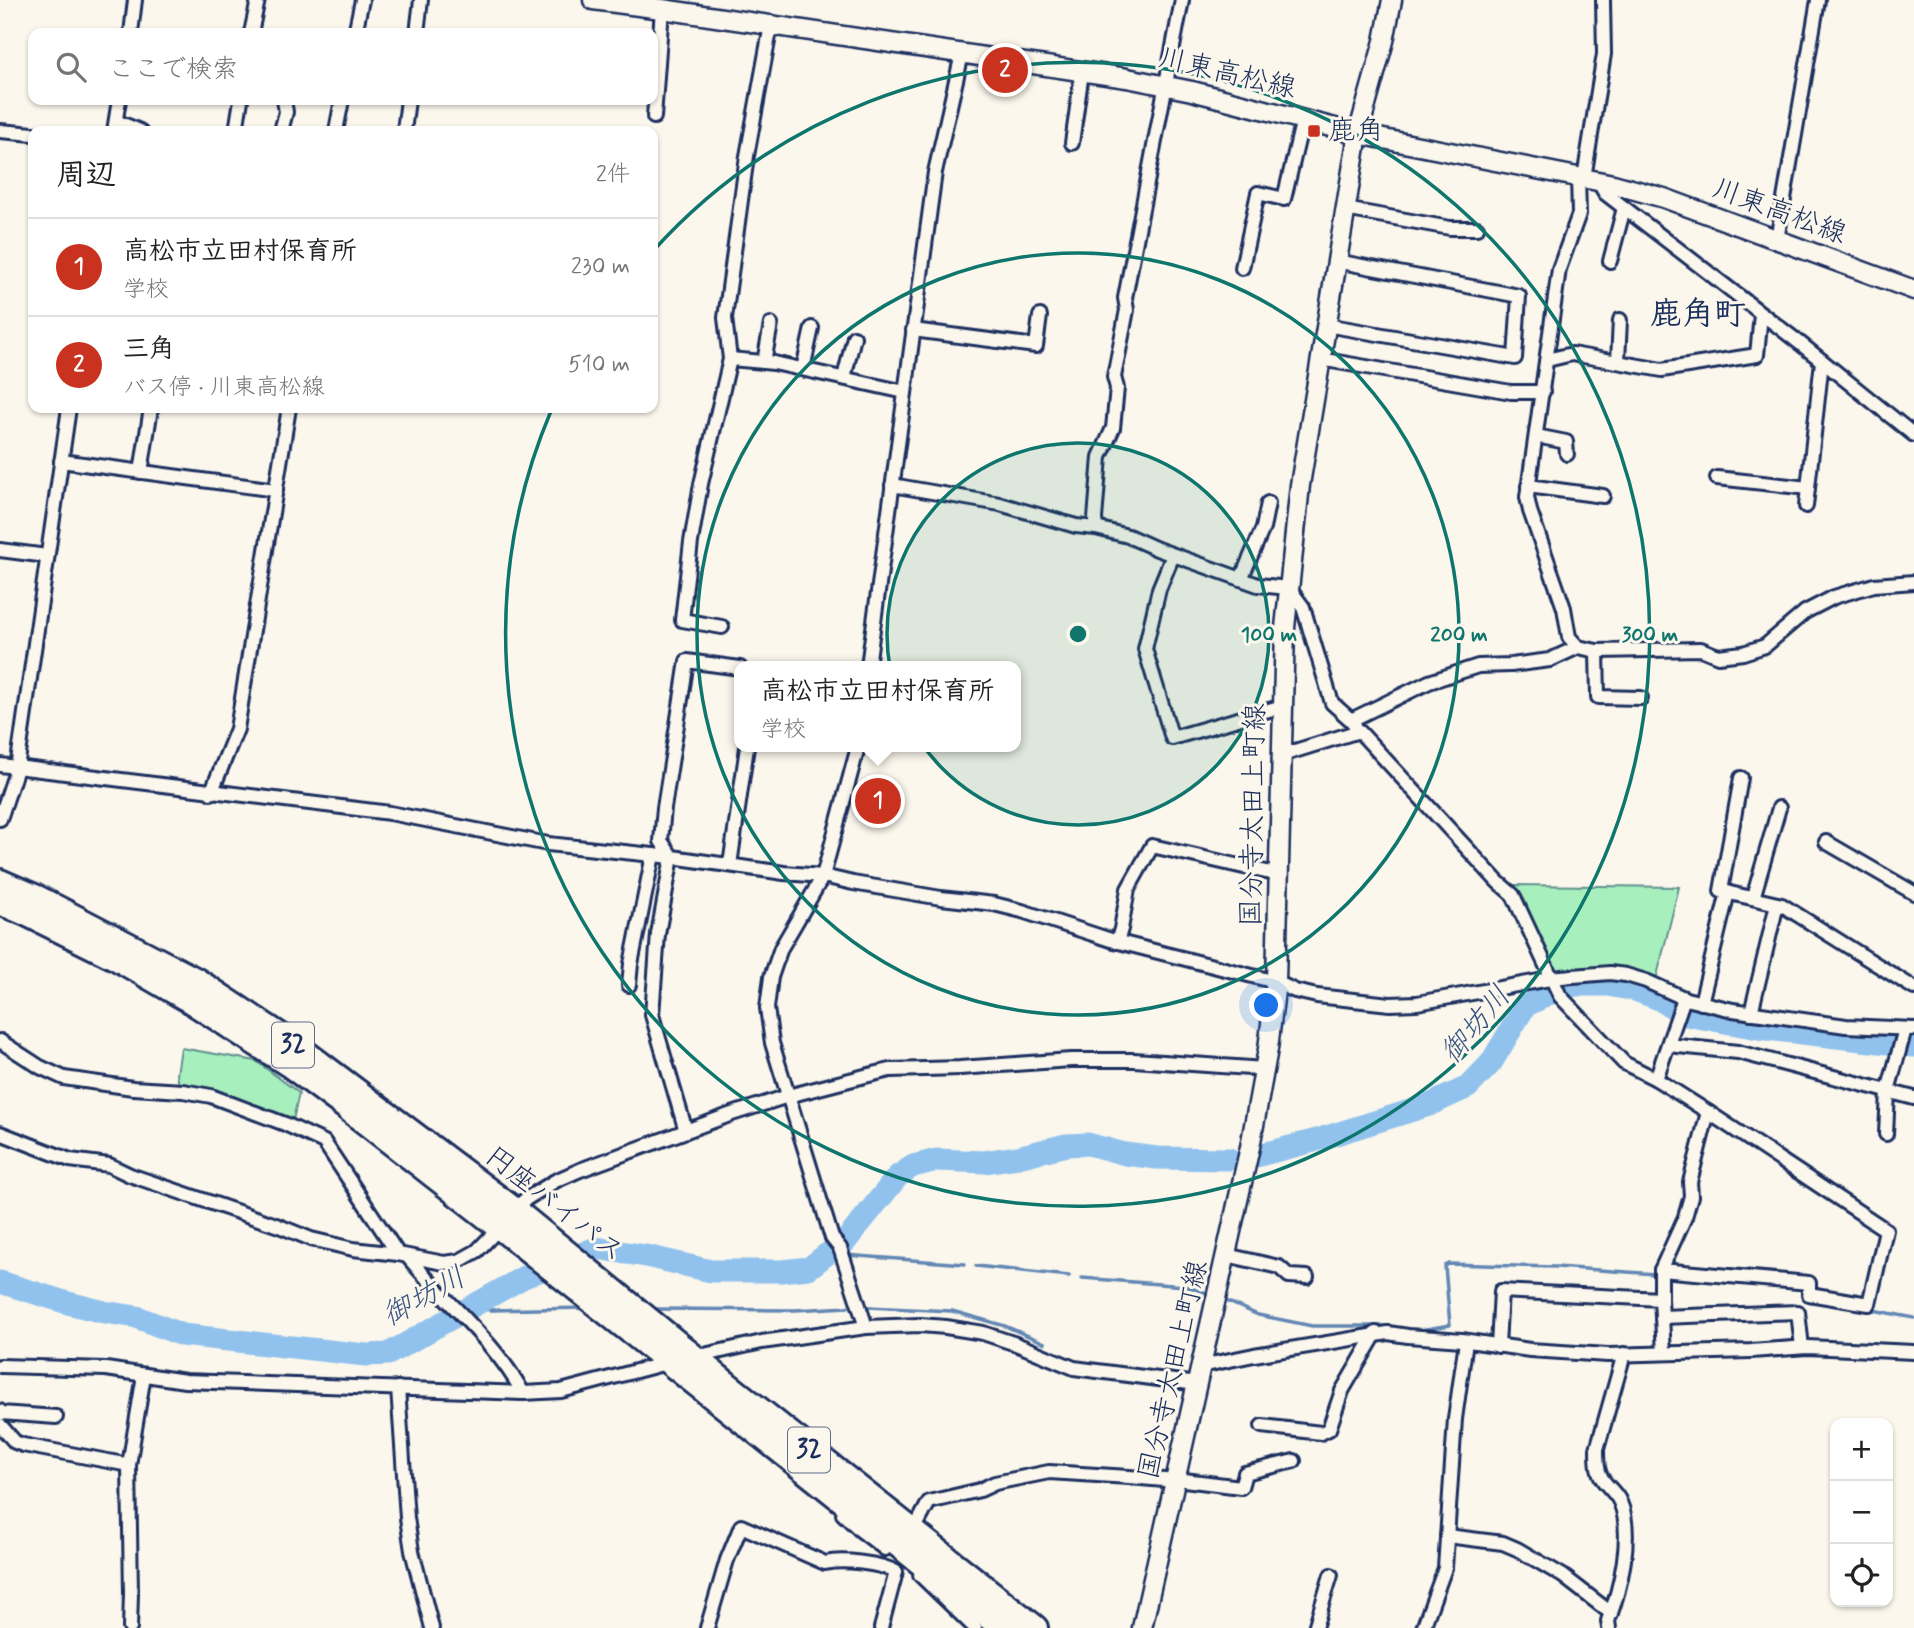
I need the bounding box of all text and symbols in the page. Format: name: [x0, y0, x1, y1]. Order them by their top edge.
search box: [28, 28, 658, 105]
street label: 川東高松線: [1155, 40, 1299, 108]
pin: 2: [982, 44, 1028, 96]
icon: search: [52, 48, 90, 86]
text: ここで検索: [108, 53, 238, 87]
place label: 鹿角: [1328, 113, 1384, 150]
marker: 鹿角: [1306, 123, 1322, 139]
text: 周辺: [56, 156, 116, 195]
text: 2件: [596, 160, 630, 190]
street label: 川東高松線: [1707, 171, 1851, 253]
text: 高松市立田村保育所: [123, 235, 357, 269]
text: 1: [74, 252, 84, 282]
text: 230 m: [571, 252, 630, 282]
text: 学校: [123, 275, 169, 305]
district label: 鹿角町: [1650, 294, 1746, 336]
text: 三角: [123, 333, 175, 367]
text: 2: [73, 350, 85, 380]
text: 510 m: [568, 350, 630, 380]
text: バス停 · 川東高松線: [123, 373, 325, 403]
text: 100 m: [1241, 621, 1297, 649]
text: 200 m: [1430, 621, 1488, 649]
text: 300 m: [1622, 621, 1679, 649]
centre of rings: [1066, 622, 1090, 646]
popup: [734, 661, 1021, 752]
text: 高松市立田村保育所: [760, 675, 995, 709]
street label: 国分寺太田上町線: [1234, 703, 1274, 927]
text: 学校: [760, 715, 806, 745]
pin: 1: [855, 775, 901, 827]
water label: 御坊川: [1432, 978, 1520, 1072]
your location: [1249, 988, 1283, 1022]
road number: 32: [272, 1022, 314, 1068]
street label: 円座バイパス: [477, 1139, 631, 1271]
street label: 国分寺太田上町線: [1131, 1257, 1217, 1483]
water label: 御坊川: [375, 1258, 473, 1336]
map controls: [1830, 1418, 1893, 1607]
button: +: [1830, 1418, 1893, 1481]
road number: 32: [788, 1428, 830, 1472]
button: −: [1830, 1481, 1893, 1544]
button: locate: [1830, 1544, 1893, 1607]

